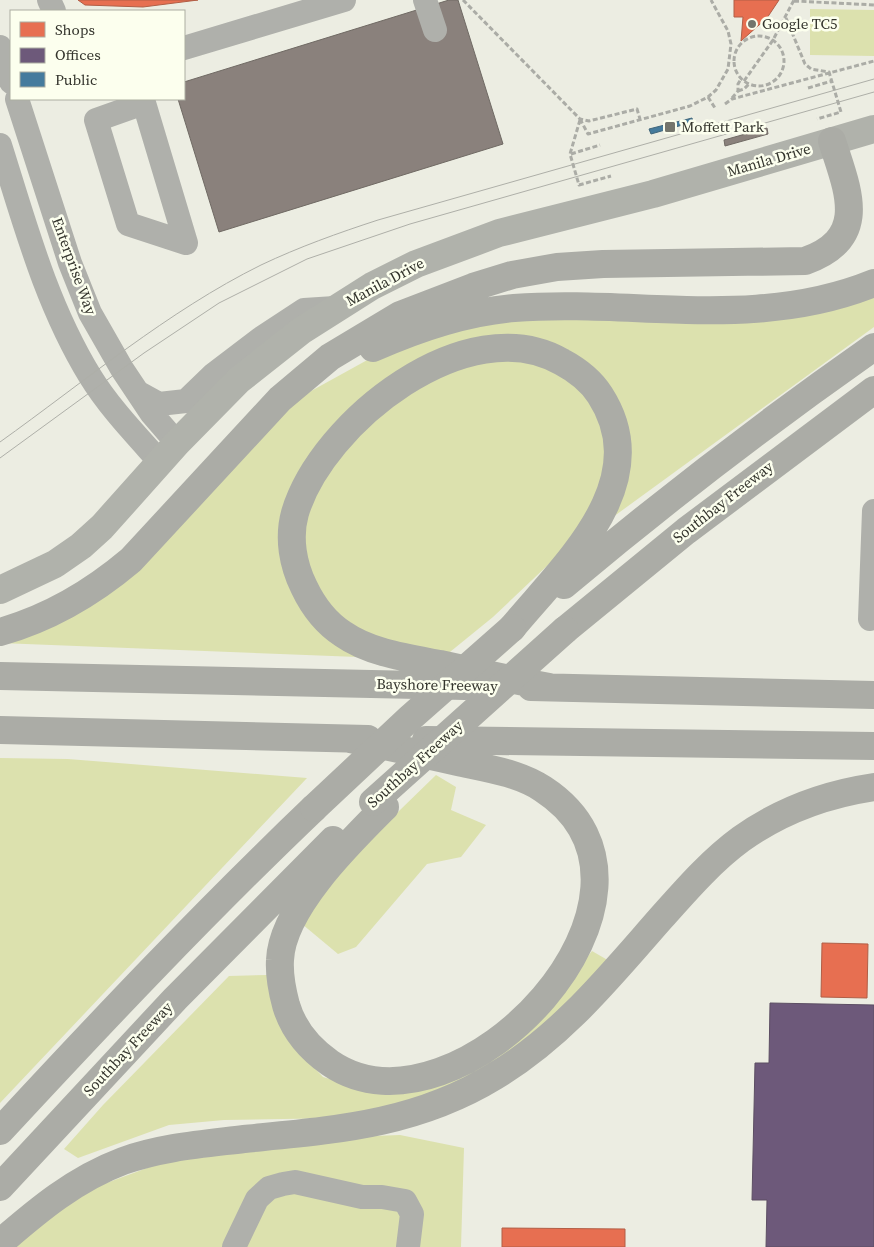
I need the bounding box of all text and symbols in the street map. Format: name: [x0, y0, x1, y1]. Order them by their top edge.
legend: [10, 10, 185, 100]
place label: Google TC5: [762, 13, 838, 34]
marker: Google TC5: [746, 18, 758, 30]
text: Shops: [55, 19, 95, 40]
text: Offices: [55, 44, 101, 65]
text: Public: [55, 69, 97, 90]
place label: Moffett Park: [681, 116, 765, 137]
marker: Moffett Park: [663, 120, 677, 134]
street label: Manila Drive: [725, 137, 813, 181]
street label: Enterprise Way: [47, 214, 102, 318]
street label: Manila Drive: [342, 252, 428, 311]
street label: Southbay Freeway: [668, 456, 777, 547]
street label: Bayshore Freeway: [376, 673, 498, 696]
street label: Southbay Freeway: [362, 715, 467, 812]
street label: Southbay Freeway: [78, 997, 177, 1100]

